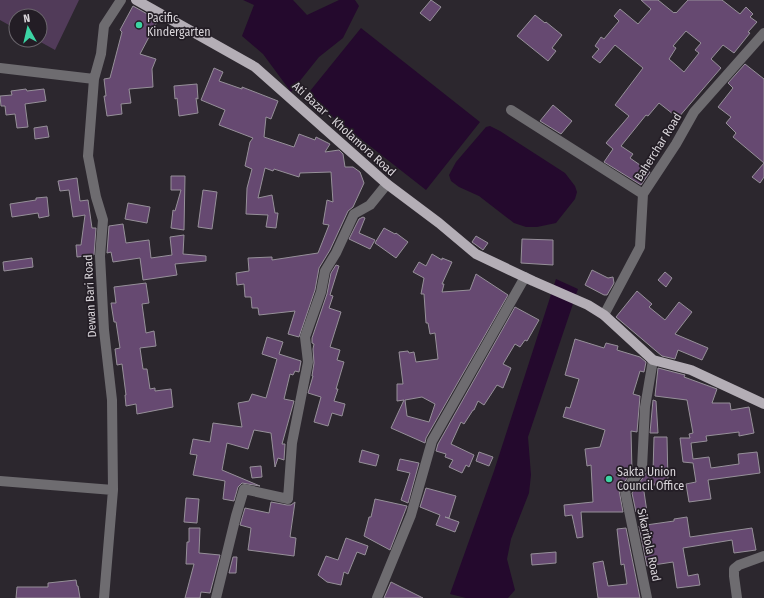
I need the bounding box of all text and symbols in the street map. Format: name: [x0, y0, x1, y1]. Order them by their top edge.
north arrow: [8, 8, 48, 48]
place label: Pacific Kindergarten: [147, 11, 211, 39]
text: N: [23, 12, 31, 25]
marker: Pacific Kindergarten: [134, 20, 144, 30]
street label: Ati Bazar - Kholamora Road: [289, 79, 399, 179]
street label: Baherchar Road: [631, 110, 685, 184]
street label: Dewan Bari Road: [81, 254, 99, 338]
place label: Sakta Union Council Office: [617, 465, 684, 493]
marker: Sakta Union Council Office: [604, 474, 614, 484]
street label: Sikaritola Road: [634, 507, 664, 583]

